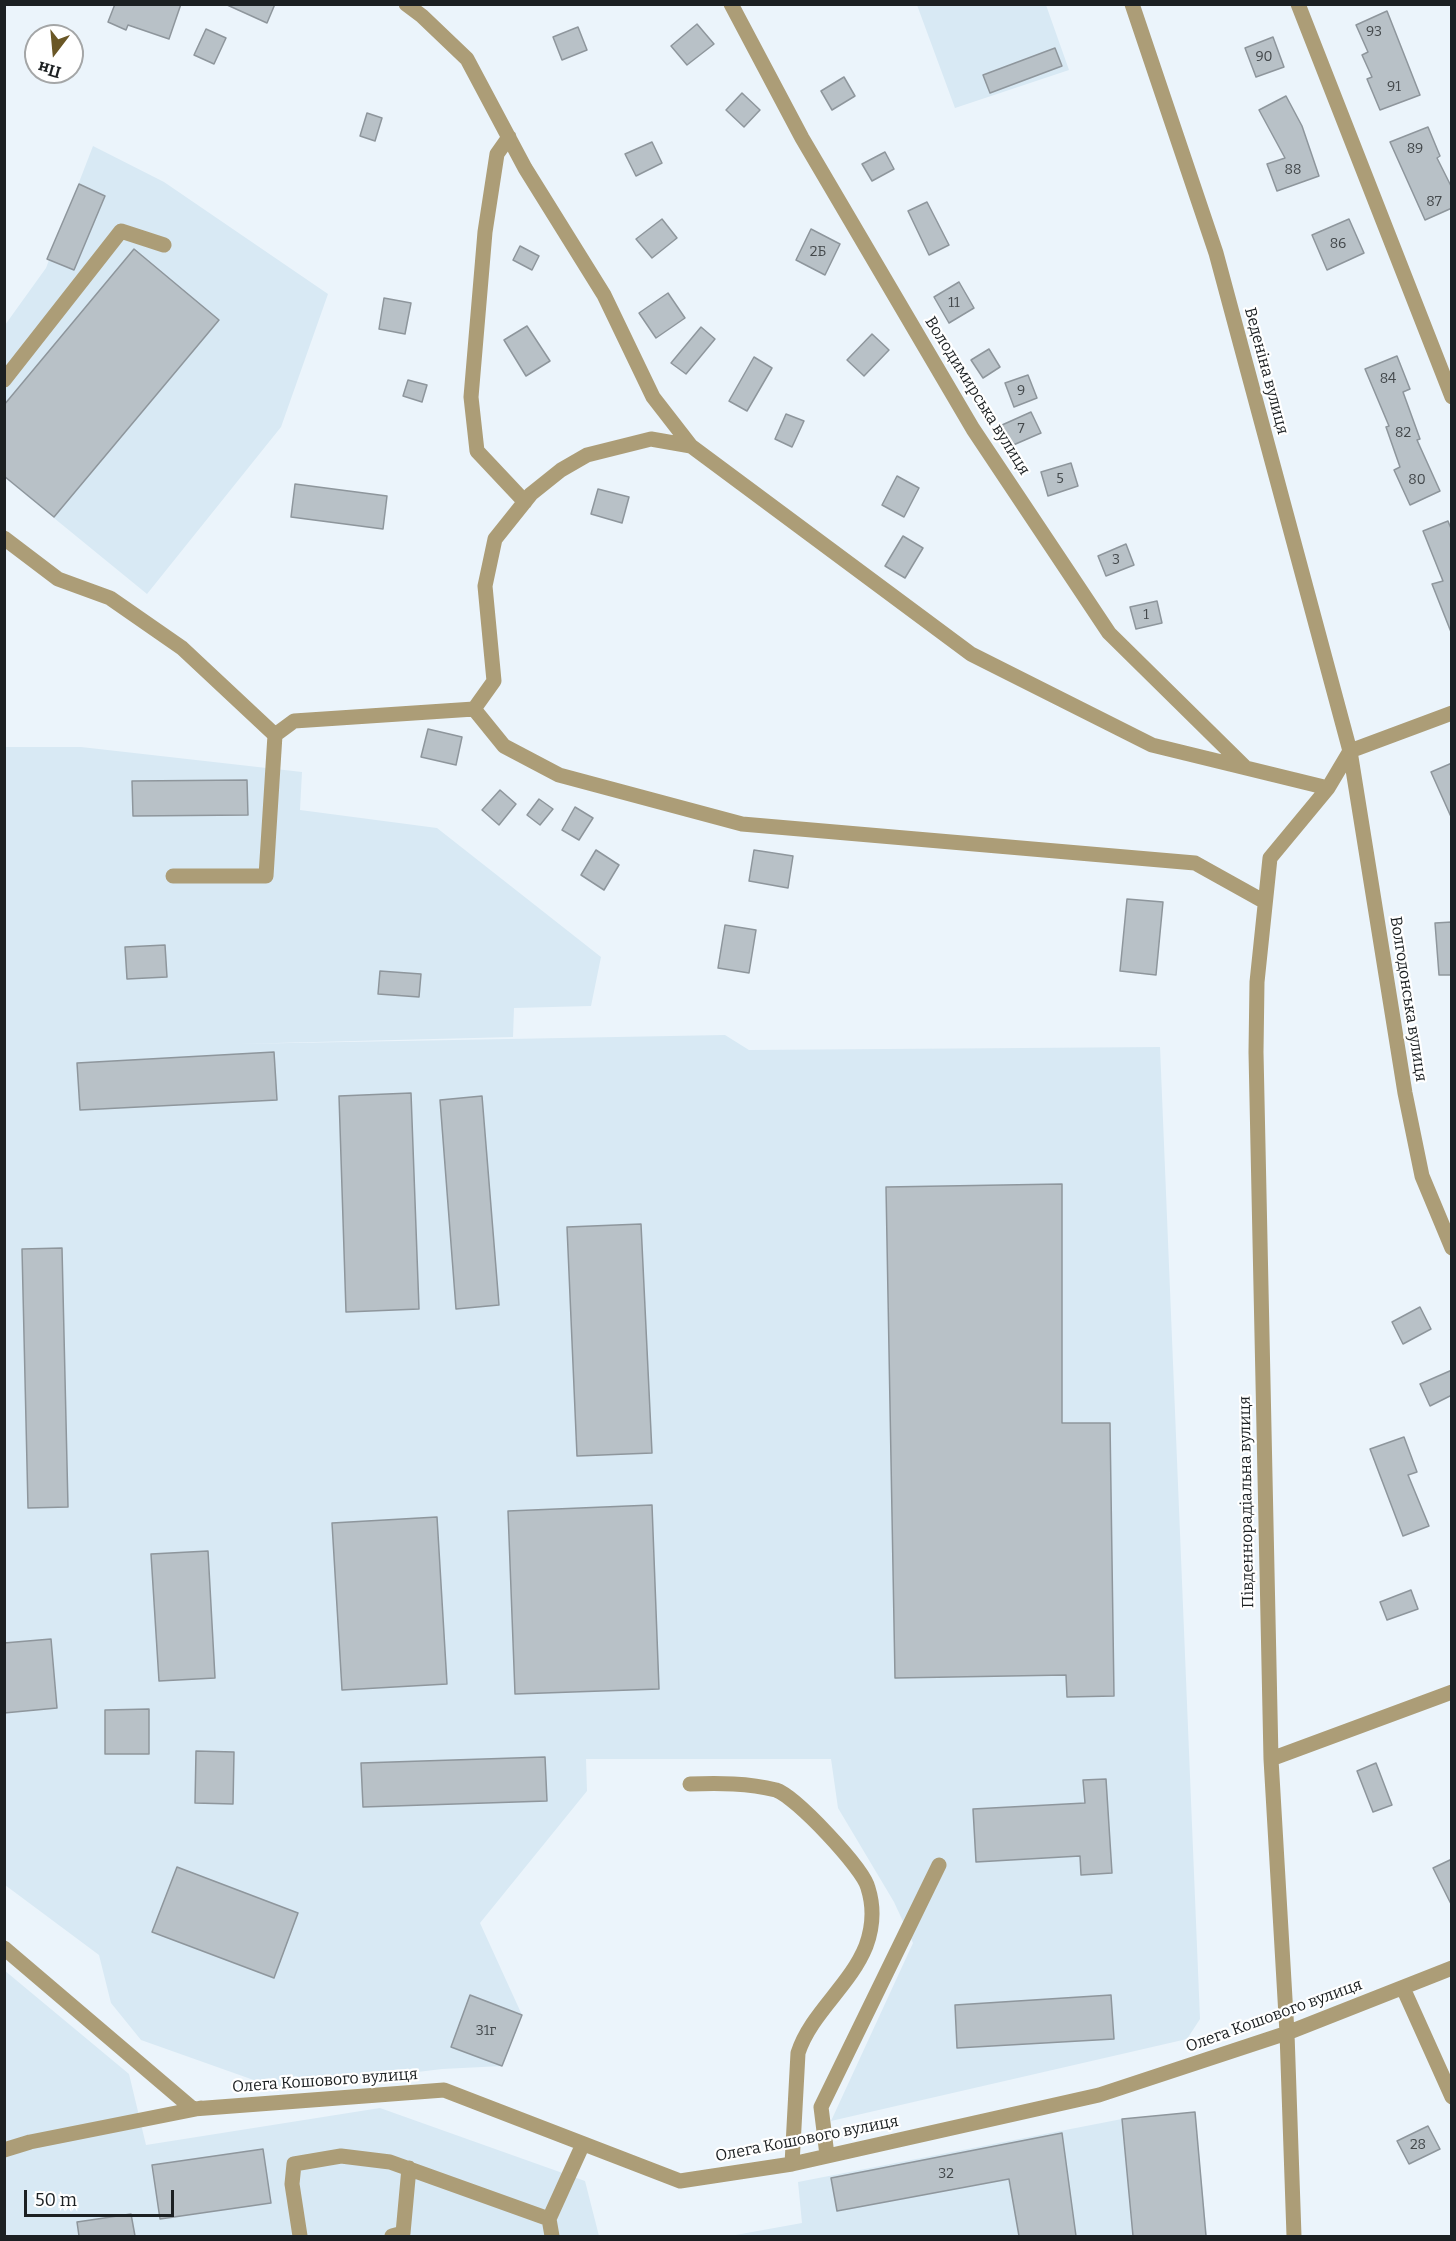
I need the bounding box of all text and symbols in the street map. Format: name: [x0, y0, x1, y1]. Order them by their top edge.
north arrow: [24, 24, 84, 84]
house number: 93: [1366, 24, 1382, 40]
house number: 90: [1255, 49, 1273, 65]
text: Пн: [36, 58, 63, 82]
house number: 91: [1387, 79, 1401, 95]
house number: 89: [1407, 141, 1423, 157]
house number: 88: [1285, 162, 1301, 178]
house number: 87: [1426, 194, 1442, 210]
house number: 86: [1330, 236, 1346, 252]
house number: 2Б: [810, 244, 826, 260]
house number: 11: [948, 295, 960, 311]
street label: Веденіна вулиця: [1240, 305, 1292, 437]
street label: Володимирська вулиця: [920, 313, 1034, 479]
house number: 84: [1380, 371, 1396, 387]
house number: 9: [1017, 383, 1025, 399]
house number: 7: [1017, 421, 1025, 437]
house number: 82: [1395, 425, 1411, 441]
house number: 5: [1056, 471, 1064, 487]
house number: 80: [1408, 472, 1426, 488]
house number: 3: [1112, 552, 1120, 568]
house number: 1: [1143, 607, 1149, 623]
street label: Волгодонська вулиця: [1385, 915, 1431, 1083]
street label: Південнорадіальна вулиця: [1236, 1396, 1258, 1608]
street label: Олега Кошового вулиця: [1183, 1975, 1365, 2057]
house number: 31г: [476, 2023, 496, 2039]
street label: Олега Кошового вулиця: [232, 2065, 418, 2097]
street label: Олега Кошового вулиця: [714, 2112, 900, 2166]
house number: 28: [1410, 2137, 1426, 2153]
house number: 32: [938, 2166, 954, 2182]
scale bar: [27, 2178, 177, 2216]
text: 50 m: [35, 2189, 77, 2211]

